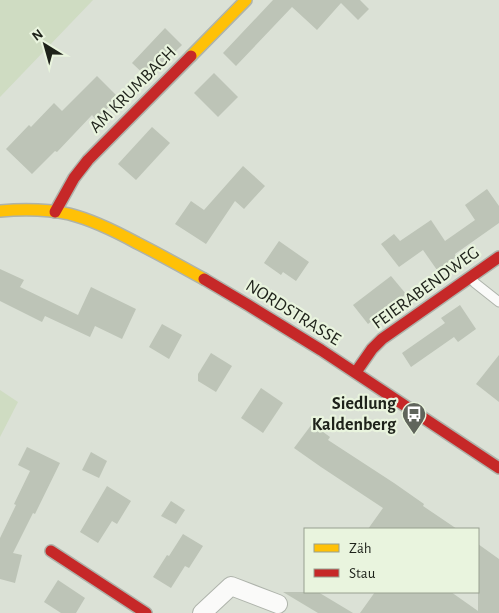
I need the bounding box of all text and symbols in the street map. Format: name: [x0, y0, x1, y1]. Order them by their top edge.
north arrow: [20, 20, 70, 70]
text: N: [30, 27, 46, 44]
street label: AM KRUMBACH: [86, 43, 180, 137]
street label: FEIERABENDWEG: [369, 243, 483, 333]
street label: NORDSTRASSE: [242, 277, 344, 349]
place label: Siedlung Kaldenberg: [312, 395, 397, 434]
bus stop icon: Siedlung Kaldenberg: [401, 401, 427, 435]
legend: [304, 528, 479, 593]
text: Zäh: [349, 541, 372, 556]
text: Stau: [349, 566, 376, 581]

